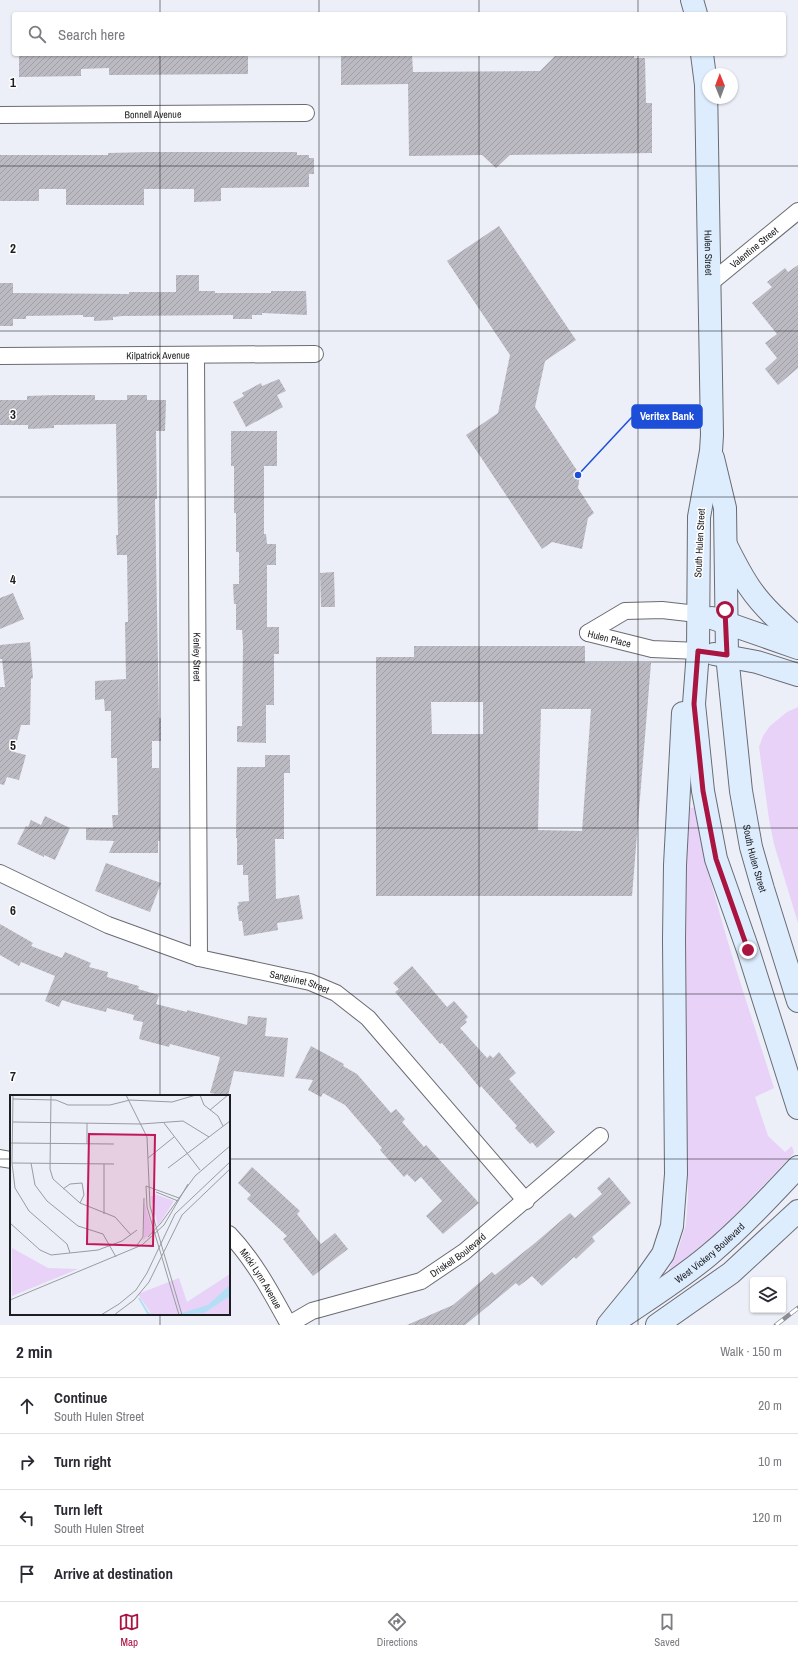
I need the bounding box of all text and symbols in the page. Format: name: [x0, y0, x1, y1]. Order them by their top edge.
search box: [12, 12, 786, 56]
icon: search: [26, 23, 48, 45]
text: Search here: [58, 24, 125, 45]
north arrow: [702, 68, 738, 104]
text: 1: [10, 74, 16, 91]
street label: Bonnell Avenue: [124, 108, 182, 121]
street label: Valentine Street: [728, 224, 781, 271]
street label: Hulen Street: [701, 230, 715, 276]
text: 2: [10, 240, 16, 257]
street label: Kilpatrick Avenue: [126, 349, 190, 362]
callout: Veritex Bank: [632, 405, 702, 428]
text: 3: [10, 406, 16, 423]
text: Veritex Bank: [640, 409, 695, 423]
street label: South Hulen Street: [691, 507, 708, 578]
text: 4: [10, 571, 16, 588]
route start: [716, 601, 734, 619]
street label: Hulen Place: [586, 627, 633, 651]
street label: Kenley Street: [190, 632, 204, 682]
text: 5: [10, 737, 16, 754]
street label: South Hulen Street: [740, 824, 770, 895]
text: 6: [10, 902, 16, 919]
route end: [739, 941, 757, 959]
street label: Sanguinet Street: [268, 967, 332, 997]
text: 7: [10, 1068, 16, 1085]
inset map: [10, 1095, 230, 1315]
street label: West Vickery Boulevard: [672, 1220, 747, 1286]
street label: Driskell Boulevard: [427, 1230, 489, 1280]
street label: Micki Lynn Avenue: [237, 1246, 285, 1311]
map controls: [750, 1277, 786, 1313]
button: layers: [750, 1277, 786, 1313]
text: 2 min: [16, 1340, 52, 1363]
text: Walk · 150 m: [720, 1343, 782, 1360]
text: Continue: [54, 1387, 107, 1408]
icon: ahead: [16, 1395, 38, 1417]
text: 20 m: [758, 1397, 782, 1414]
text: South Hulen Street: [54, 1408, 144, 1425]
icon: right: [16, 1451, 38, 1473]
text: Turn right: [54, 1451, 111, 1472]
text: 10 m: [758, 1453, 782, 1470]
text: Turn left: [54, 1499, 102, 1520]
icon: left: [16, 1507, 38, 1529]
text: 120 m: [752, 1509, 782, 1526]
text: South Hulen Street: [54, 1520, 144, 1537]
icon: arrive: [16, 1563, 38, 1585]
text: Arrive at destination: [54, 1563, 173, 1584]
tab: Map: [118, 1611, 140, 1649]
tab: Directions: [377, 1611, 418, 1649]
tab: Saved: [654, 1611, 680, 1649]

